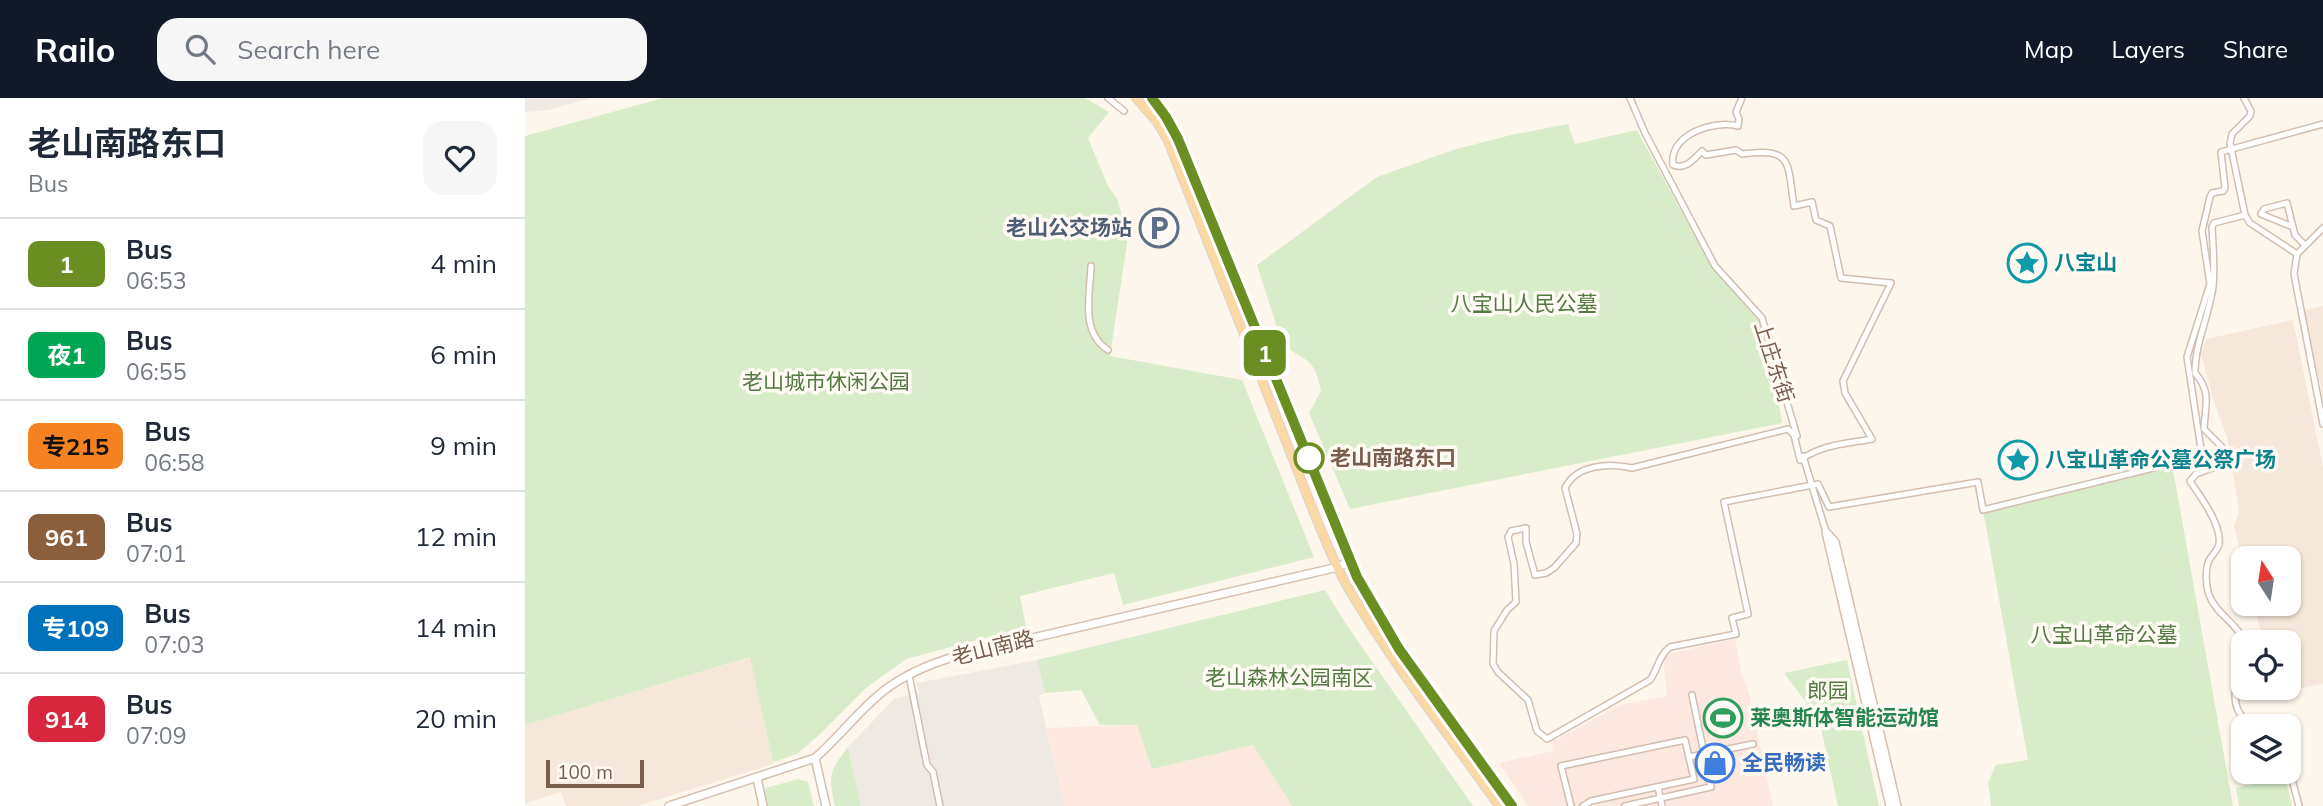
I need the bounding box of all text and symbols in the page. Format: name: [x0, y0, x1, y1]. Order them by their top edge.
search box: [157, 18, 647, 81]
text: Railo: [35, 29, 115, 70]
icon: search: [181, 30, 219, 68]
text: Search here: [237, 33, 380, 66]
text: Map: [2024, 34, 2073, 64]
text: Layers: [2111, 34, 2185, 64]
text: Share: [2223, 34, 2288, 64]
button: heart: [423, 121, 497, 195]
text: 老山南路东口: [28, 122, 226, 163]
text: Bus: [28, 169, 68, 198]
parking icon: 老山公交场站: [1138, 207, 1180, 249]
place label: 老山公交场站: [1006, 214, 1132, 240]
text: Bus: [126, 233, 172, 266]
place icon: 八宝山: [2006, 242, 2048, 284]
text: 4 min: [430, 247, 497, 280]
text: 1: [59, 249, 74, 279]
place label: 八宝山: [2054, 249, 2117, 275]
text: 06:53: [126, 266, 186, 295]
park label: 八宝山人民公墓: [1451, 290, 1598, 316]
street label: 上庄东街: [1750, 318, 1800, 406]
text: Bus: [126, 324, 172, 357]
line badge: 1: [1242, 330, 1288, 376]
text: 6 min: [430, 338, 497, 371]
text: 1: [1258, 338, 1272, 368]
text: 夜1: [47, 340, 86, 370]
text: 06:55: [126, 357, 186, 386]
park label: 老山城市休闲公园: [742, 368, 910, 394]
text: Bus: [144, 415, 191, 448]
text: 9 min: [430, 429, 497, 462]
text: 专215: [42, 431, 109, 461]
place icon: 八宝山革命公墓公祭广场: [1997, 439, 2039, 481]
marker: 老山南路东口: [1294, 443, 1324, 473]
place label: 老山南路东口: [1330, 444, 1456, 470]
place label: 八宝山革命公墓公祭广场: [2045, 446, 2276, 472]
text: 06:58: [144, 448, 205, 477]
text: Bus: [126, 506, 172, 539]
text: 12 min: [415, 520, 497, 553]
text: 961: [45, 522, 88, 552]
text: 07:01: [126, 539, 186, 568]
north arrow: [2231, 546, 2301, 616]
map controls: [2231, 546, 2301, 784]
text: Bus: [144, 597, 191, 630]
text: 14 min: [415, 611, 497, 644]
text: 专109: [42, 613, 109, 643]
park label: 八宝山革命公墓: [2031, 621, 2178, 647]
street label: 老山南路: [949, 624, 1037, 670]
text: 07:03: [144, 630, 205, 659]
button: locate: [2231, 630, 2301, 700]
park label: 老山森林公园南区: [1205, 664, 1373, 690]
park label: 郎园: [1807, 677, 1849, 703]
text: Bus: [126, 688, 172, 721]
sports icon: 莱奥斯体智能运动馆: [1702, 697, 1744, 739]
text: 20 min: [415, 702, 497, 735]
text: 914: [45, 704, 88, 734]
place label: 莱奥斯体智能运动馆: [1750, 704, 1939, 730]
button: layers: [2231, 714, 2301, 784]
text: 07:09: [126, 721, 186, 750]
shop icon: 全民畅读: [1694, 742, 1736, 784]
place label: 全民畅读: [1742, 749, 1826, 775]
scale bar: [546, 757, 644, 789]
text: 100 m: [557, 760, 613, 784]

